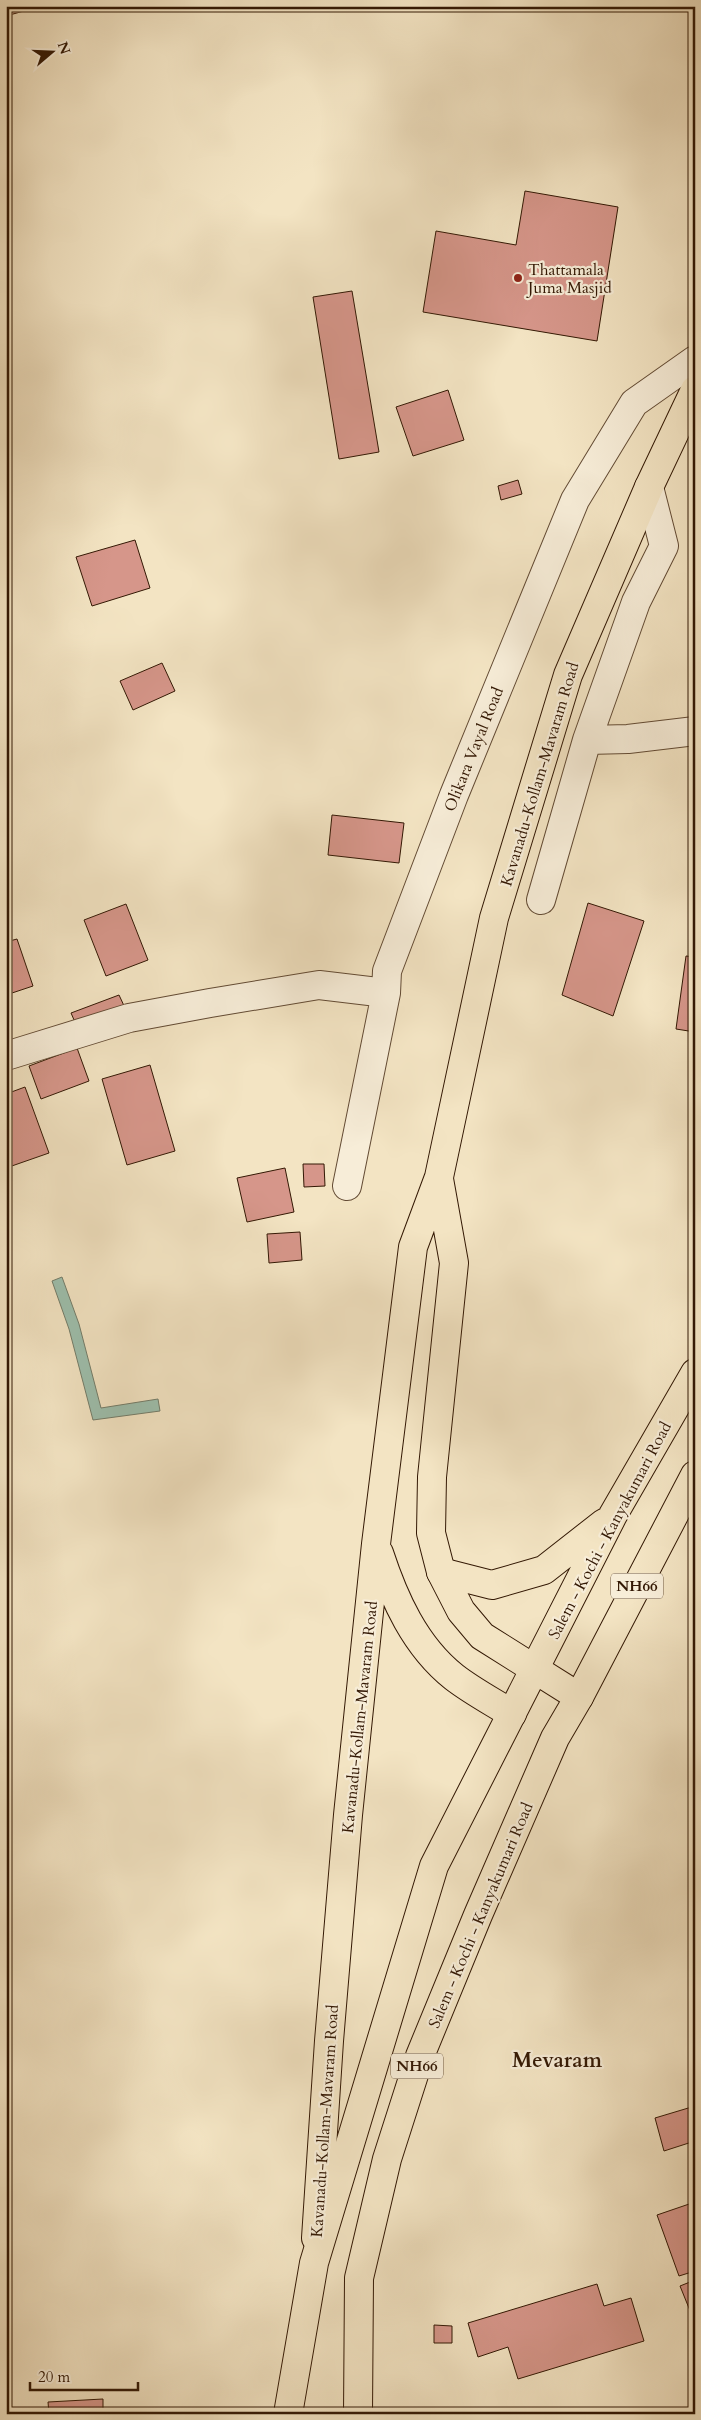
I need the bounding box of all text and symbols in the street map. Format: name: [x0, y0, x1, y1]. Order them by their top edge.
north arrow: [28, 28, 78, 78]
text: N: [53, 39, 75, 57]
place label: Thattamala Juma Masjid: [526, 259, 612, 299]
marker: Thattamala Juma Masjid: [512, 272, 524, 284]
street label: Kavanadu-Kollam-Mavaram Road: [495, 659, 585, 889]
street label: Olikara Vayal Road: [439, 683, 509, 815]
street label: Salem - Kochi - Kanyakumari Road: [543, 1417, 677, 1643]
road number: NH66: [611, 1574, 663, 1598]
street label: Kavanadu-Kollam-Mavaram Road: [337, 1599, 383, 1834]
street label: Salem - Kochi - Kanyakumari Road: [423, 1799, 539, 2032]
street label: Kavanadu-Kollam-Mavaram Road: [306, 2003, 344, 2238]
district label: Mevaram: [512, 2046, 603, 2075]
road number: NH66: [391, 2054, 443, 2078]
scale bar: [30, 2360, 138, 2392]
text: 20 m: [38, 2367, 70, 2387]

